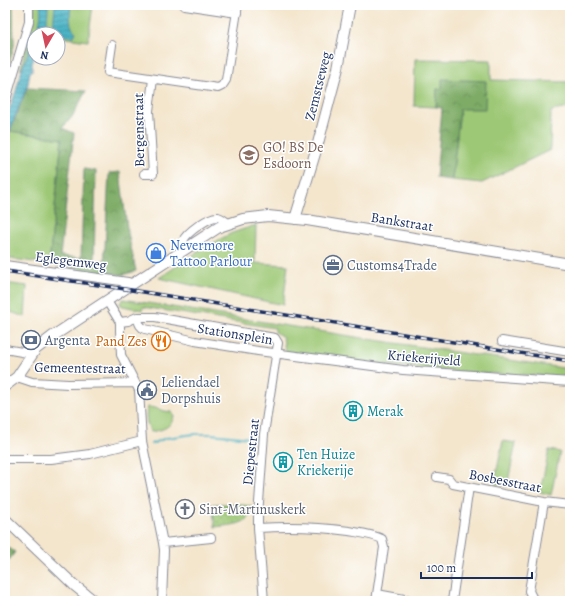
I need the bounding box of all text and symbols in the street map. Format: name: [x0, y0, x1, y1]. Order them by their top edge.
north arrow: [26, 26, 66, 66]
text: N: [39, 47, 50, 63]
street label: Zemstseweg: [300, 49, 336, 123]
street label: Bergenstraat: [129, 92, 149, 167]
place label: GO! BS De Esdoorn: [263, 138, 323, 173]
school or university icon: GO! BS De Esdoorn: [238, 144, 260, 166]
street label: Bankstraat: [370, 208, 435, 236]
place label: Nevermore Tattoo Parlour: [170, 236, 253, 271]
shop icon: Nevermore Tattoo Parlour: [145, 242, 167, 264]
street label: Eglegemweg: [34, 247, 108, 275]
office icon: Customs4Trade: [322, 254, 344, 276]
place label: Customs4Trade: [347, 256, 437, 275]
street label: Stationsplein: [196, 319, 274, 349]
bank icon: Argenta: [20, 329, 42, 351]
restaurant icon: Pand Zes: [150, 330, 172, 352]
place label: Argenta: [44, 331, 91, 350]
place label: Pand Zes: [96, 332, 147, 351]
street label: Kriekerijveld: [387, 345, 462, 371]
street label: Gemeentestraat: [34, 358, 126, 378]
place label: Leliendael Dorpshuis: [161, 373, 221, 408]
public building icon: Leliendael Dorpshuis: [136, 379, 158, 401]
building icon: Merak: [342, 400, 364, 422]
place label: Merak: [367, 402, 404, 421]
street label: Diepestraat: [238, 417, 264, 486]
place label: Ten Huize Kriekerije: [297, 445, 355, 480]
building icon: Ten Huize Kriekerije: [272, 451, 294, 473]
street label: Bosbesstraat: [467, 465, 543, 497]
church icon: Sint-Martinuskerk: [174, 498, 196, 520]
place label: Sint-Martinuskerk: [199, 500, 306, 519]
scale bar: [421, 554, 532, 580]
text: 100 m: [427, 560, 456, 576]

